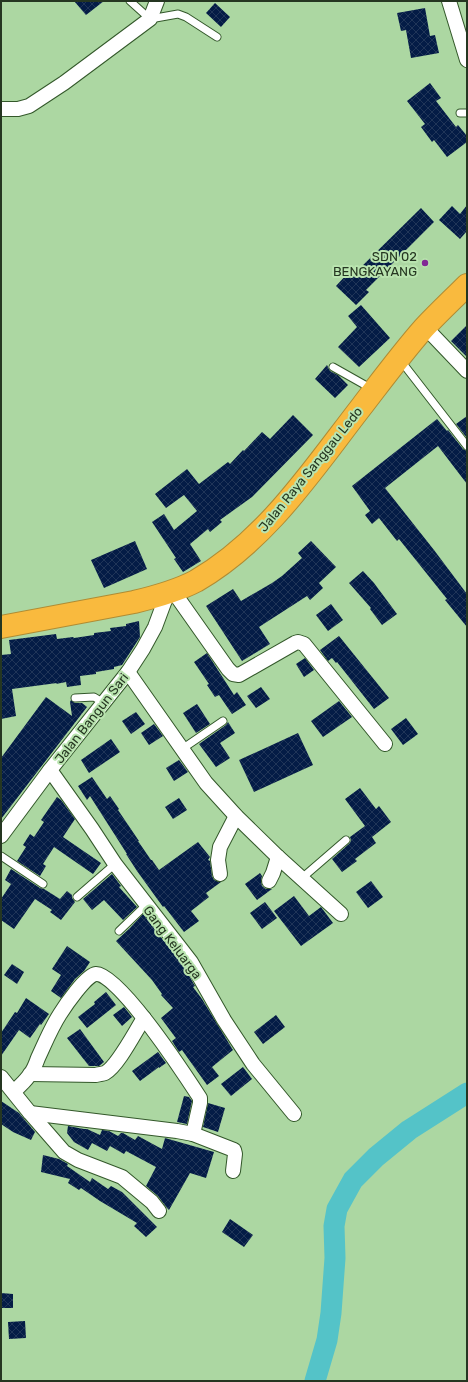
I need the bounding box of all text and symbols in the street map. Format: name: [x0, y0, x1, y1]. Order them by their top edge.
place label: SDN 02 BENGKAYANG: [333, 249, 417, 279]
marker: SDN 02 BENGKAYANG: [420, 258, 430, 268]
street label: Jalan Raya Sanggau Ledo: [255, 404, 366, 535]
street label: Jalan Bangun Sari: [51, 670, 132, 767]
street label: Gang Keluarga: [139, 903, 205, 982]

